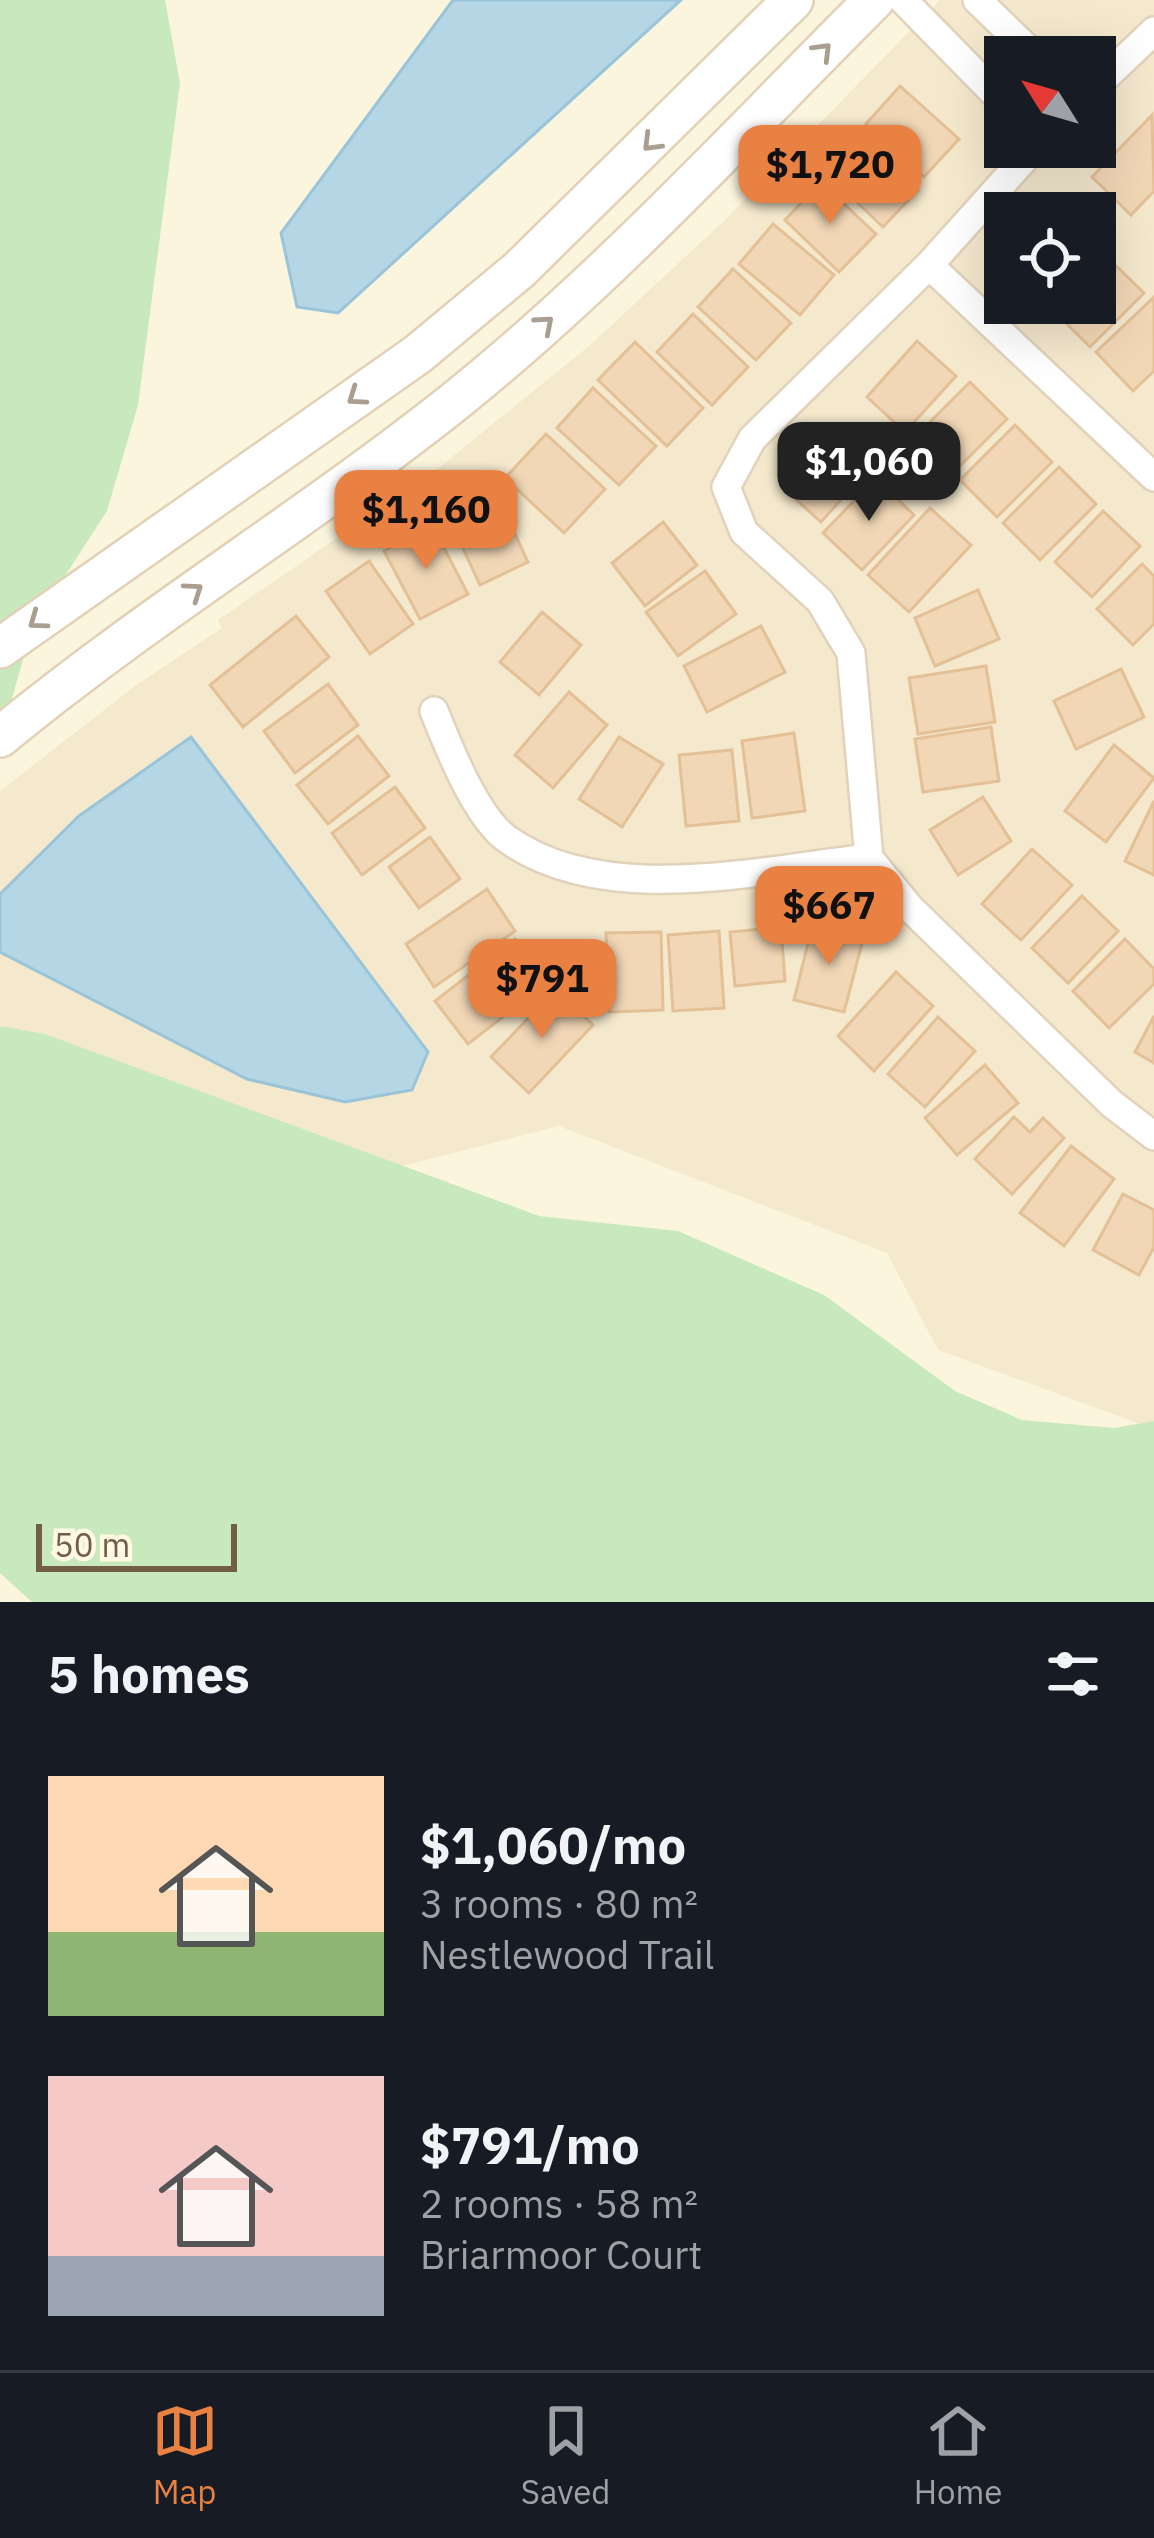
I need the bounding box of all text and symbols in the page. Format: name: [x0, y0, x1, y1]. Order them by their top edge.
north arrow: [984, 36, 1116, 168]
map controls: [984, 36, 1116, 324]
one-way arrow: [809, 43, 831, 65]
pin: $1,720: [732, 125, 928, 227]
one-way arrow: [643, 129, 665, 151]
text: $1,720: [765, 138, 895, 189]
button: locate: [984, 192, 1116, 324]
one-way arrow: [531, 317, 553, 338]
one-way arrow: [348, 383, 370, 405]
pin: $1,060: [771, 422, 967, 524]
text: $1,060: [804, 435, 934, 486]
pin: $1,160: [328, 470, 524, 572]
text: $1,160: [361, 483, 491, 534]
one-way arrow: [181, 583, 203, 605]
one-way arrow: [29, 606, 50, 628]
pin: $667: [758, 866, 900, 968]
text: $667: [782, 879, 876, 930]
pin: $791: [471, 939, 613, 1041]
text: $791: [495, 952, 589, 1003]
scale bar: [36, 1518, 237, 1571]
text: 50 m: [54, 1523, 130, 1566]
text: 5 homes: [48, 1641, 250, 1707]
icon: filters: [1040, 1641, 1106, 1707]
text: $1,060/mo: [420, 1812, 686, 1878]
icon: home: [144, 1824, 288, 1968]
text: 3 rooms · 80 m²: [420, 1878, 698, 1929]
text: Nestlewood Trail: [420, 1929, 714, 1980]
text: $791/mo: [420, 2112, 640, 2178]
icon: home: [144, 2124, 288, 2268]
text: 2 rooms · 58 m²: [420, 2178, 698, 2229]
text: Briarmoor Court: [420, 2229, 702, 2280]
tab: Map: [152, 2398, 218, 2513]
tab: Saved: [521, 2398, 611, 2513]
tab: Home: [914, 2398, 1002, 2513]

